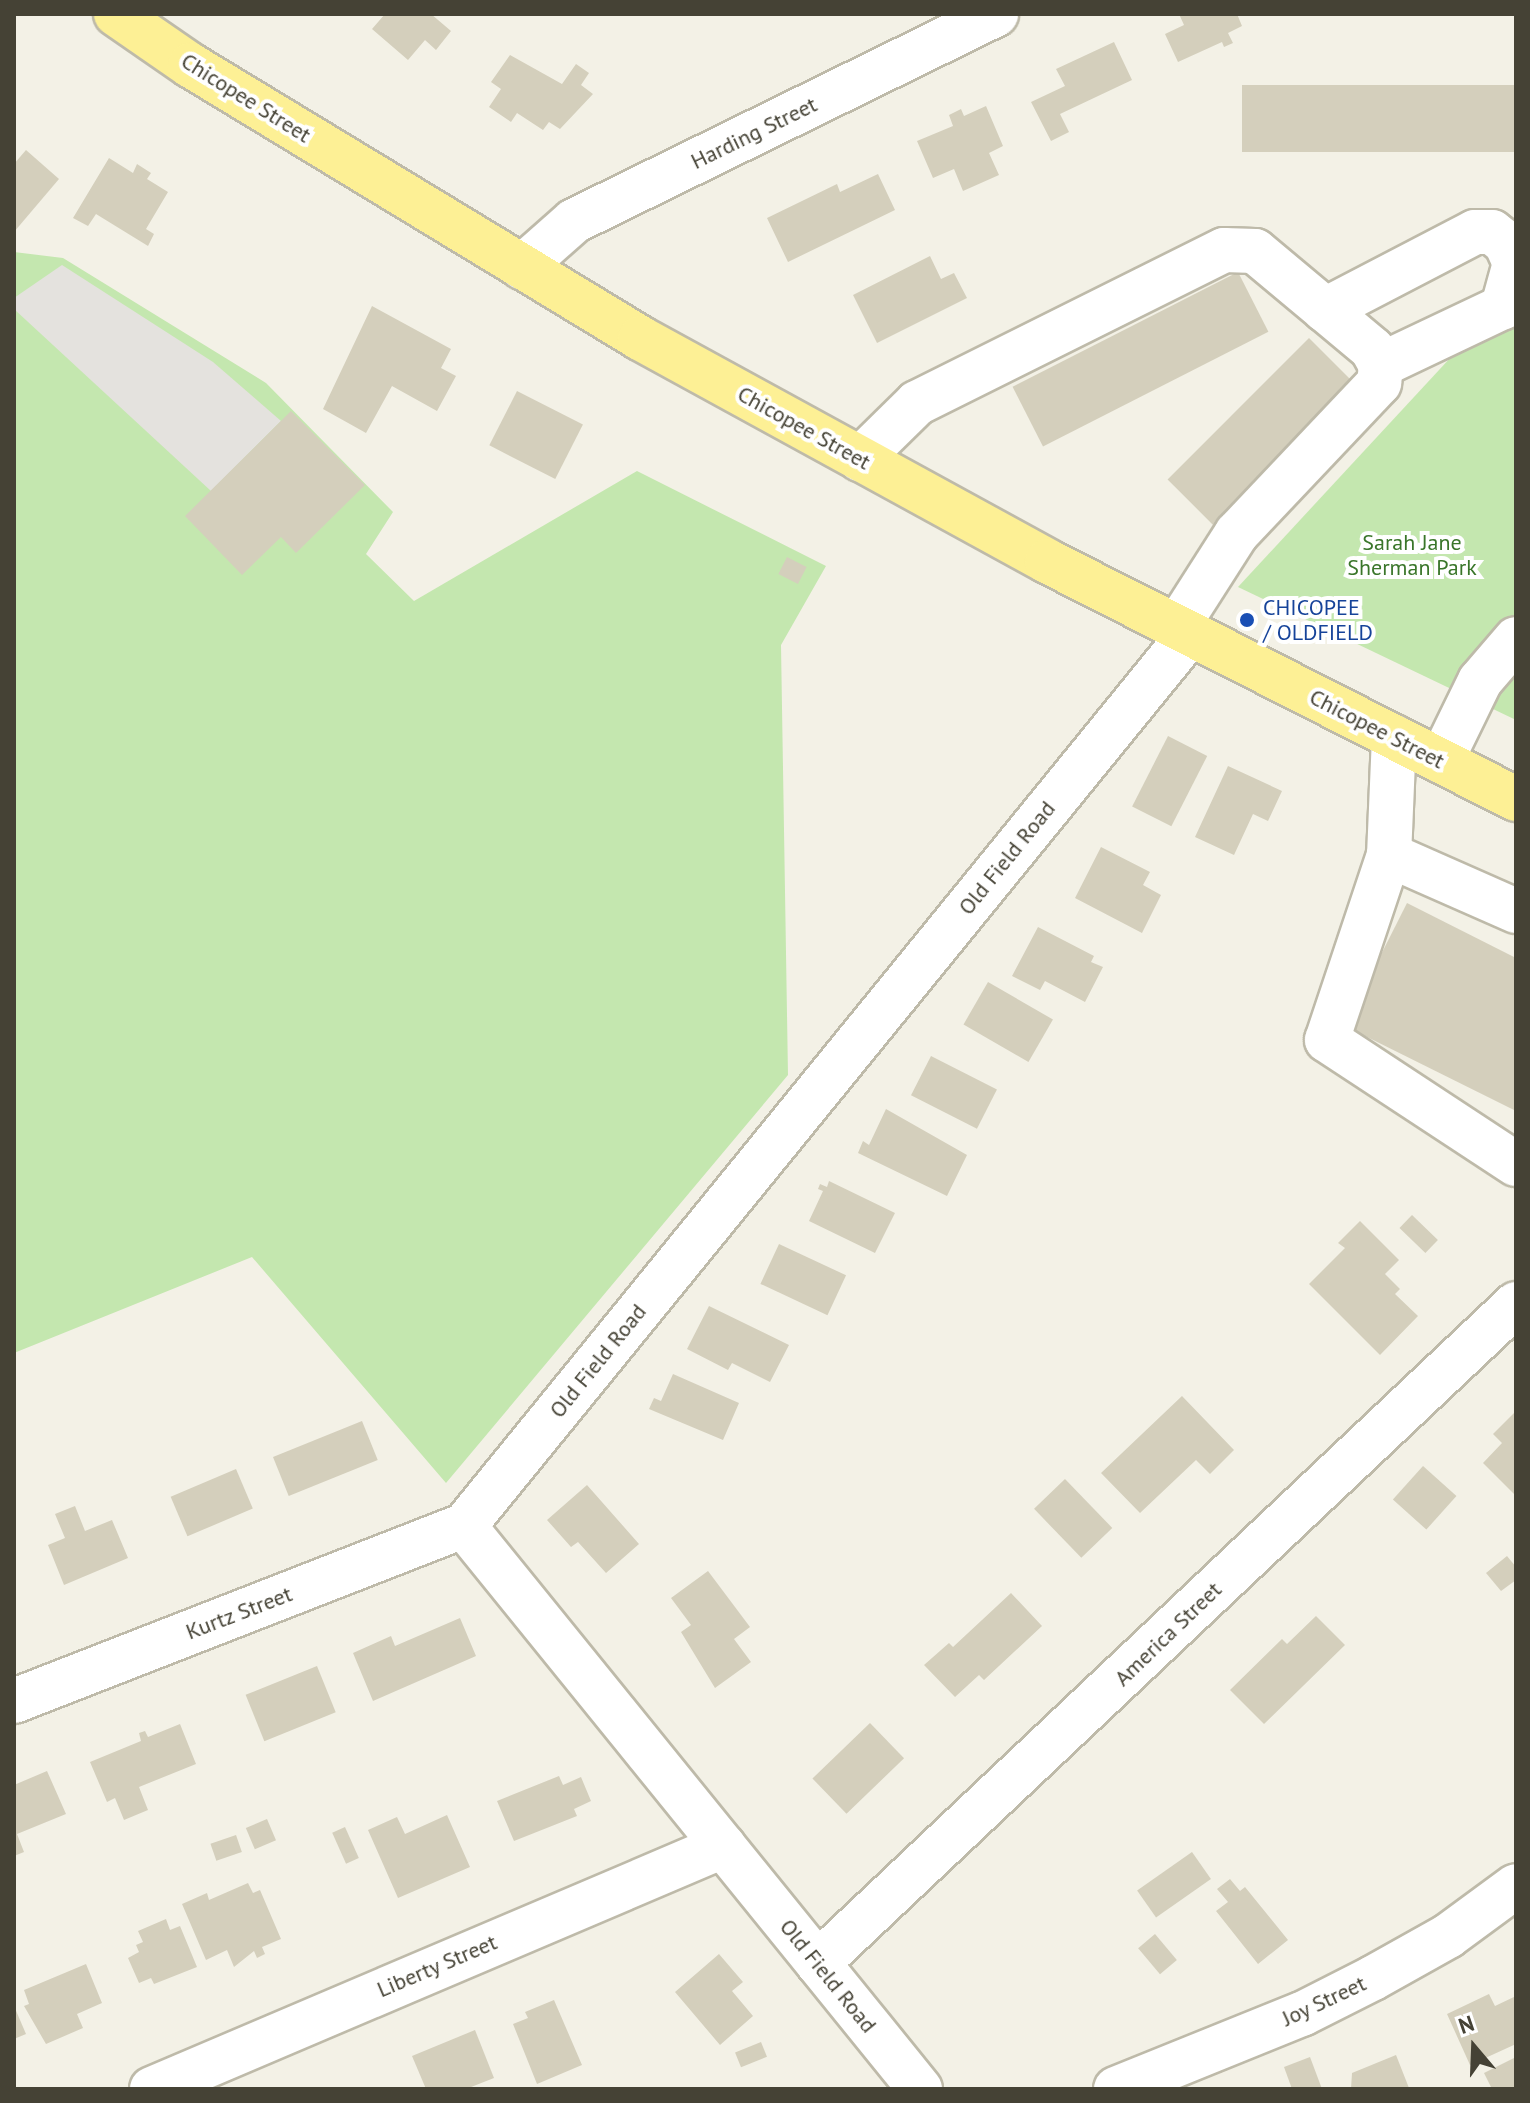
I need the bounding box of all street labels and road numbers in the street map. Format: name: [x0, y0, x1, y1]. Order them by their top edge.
street label: Chicopee Street: [176, 48, 316, 148]
street label: Harding Street: [687, 91, 821, 175]
street label: Chicopee Street: [733, 381, 875, 475]
street label: Chicopee Street: [1305, 684, 1449, 774]
street label: Old Field Road: [953, 796, 1061, 920]
street label: Old Field Road: [544, 1299, 652, 1423]
street label: America Street: [1109, 1577, 1227, 1691]
street label: Kurtz Street: [182, 1581, 296, 1645]
street label: Old Field Road: [774, 1914, 882, 2038]
street label: Liberty Street: [373, 1929, 501, 2003]
street label: Joy Street: [1278, 1970, 1370, 2032]

